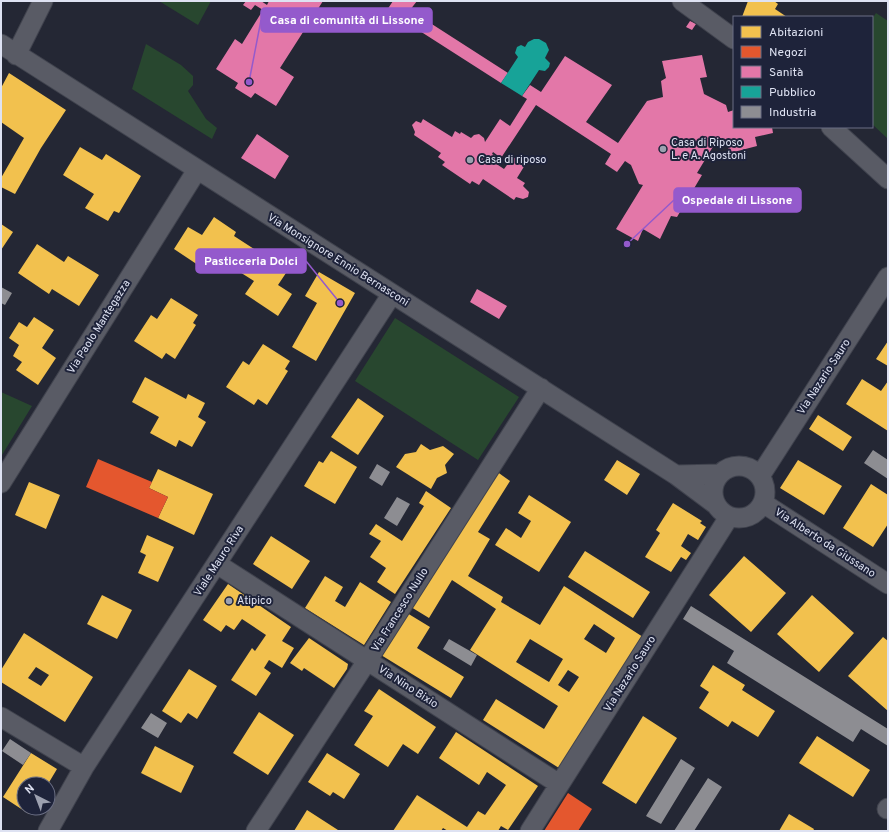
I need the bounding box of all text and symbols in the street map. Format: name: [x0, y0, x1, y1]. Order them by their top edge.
callout: Casa di comunità di Lissone: [261, 8, 432, 32]
text: Casa di comunità di Lissone: [270, 13, 425, 29]
legend: [733, 16, 873, 128]
text: Abitazioni: [769, 25, 823, 41]
text: Negozi: [769, 45, 807, 61]
text: Sanità: [769, 65, 803, 81]
text: Pubblico: [769, 85, 816, 101]
text: Industria: [769, 105, 816, 121]
place label: Casa di Riposo L. e A. Agostoni: [671, 136, 746, 163]
marker: Casa di Riposo L. e A. Agostoni: [658, 144, 668, 154]
place label: Casa di riposo: [478, 153, 547, 167]
marker: Casa di riposo: [465, 155, 475, 165]
callout: Ospedale di Lissone: [674, 188, 801, 212]
text: Ospedale di Lissone: [682, 193, 793, 209]
street label: Via Monsignore Ennio Bernasconi: [265, 210, 411, 310]
callout: Pasticceria Dolci: [196, 249, 306, 273]
text: Pasticceria Dolci: [204, 254, 298, 270]
street label: Via Paolo Mantegazza: [64, 277, 134, 377]
street label: Via Nazario Sauro: [794, 336, 854, 418]
street label: Via Alberto da Giussano: [772, 505, 878, 581]
street label: Viale Mauro Riva: [191, 523, 247, 599]
street label: Via Francesco Nullo: [368, 565, 432, 655]
place label: Atipico: [237, 594, 272, 608]
marker: Atipico: [224, 596, 234, 606]
street label: Via Nazario Sauro: [601, 633, 659, 715]
street label: Via Nino Bixio: [375, 662, 441, 712]
north arrow: [16, 776, 56, 816]
text: N: [22, 781, 38, 797]

